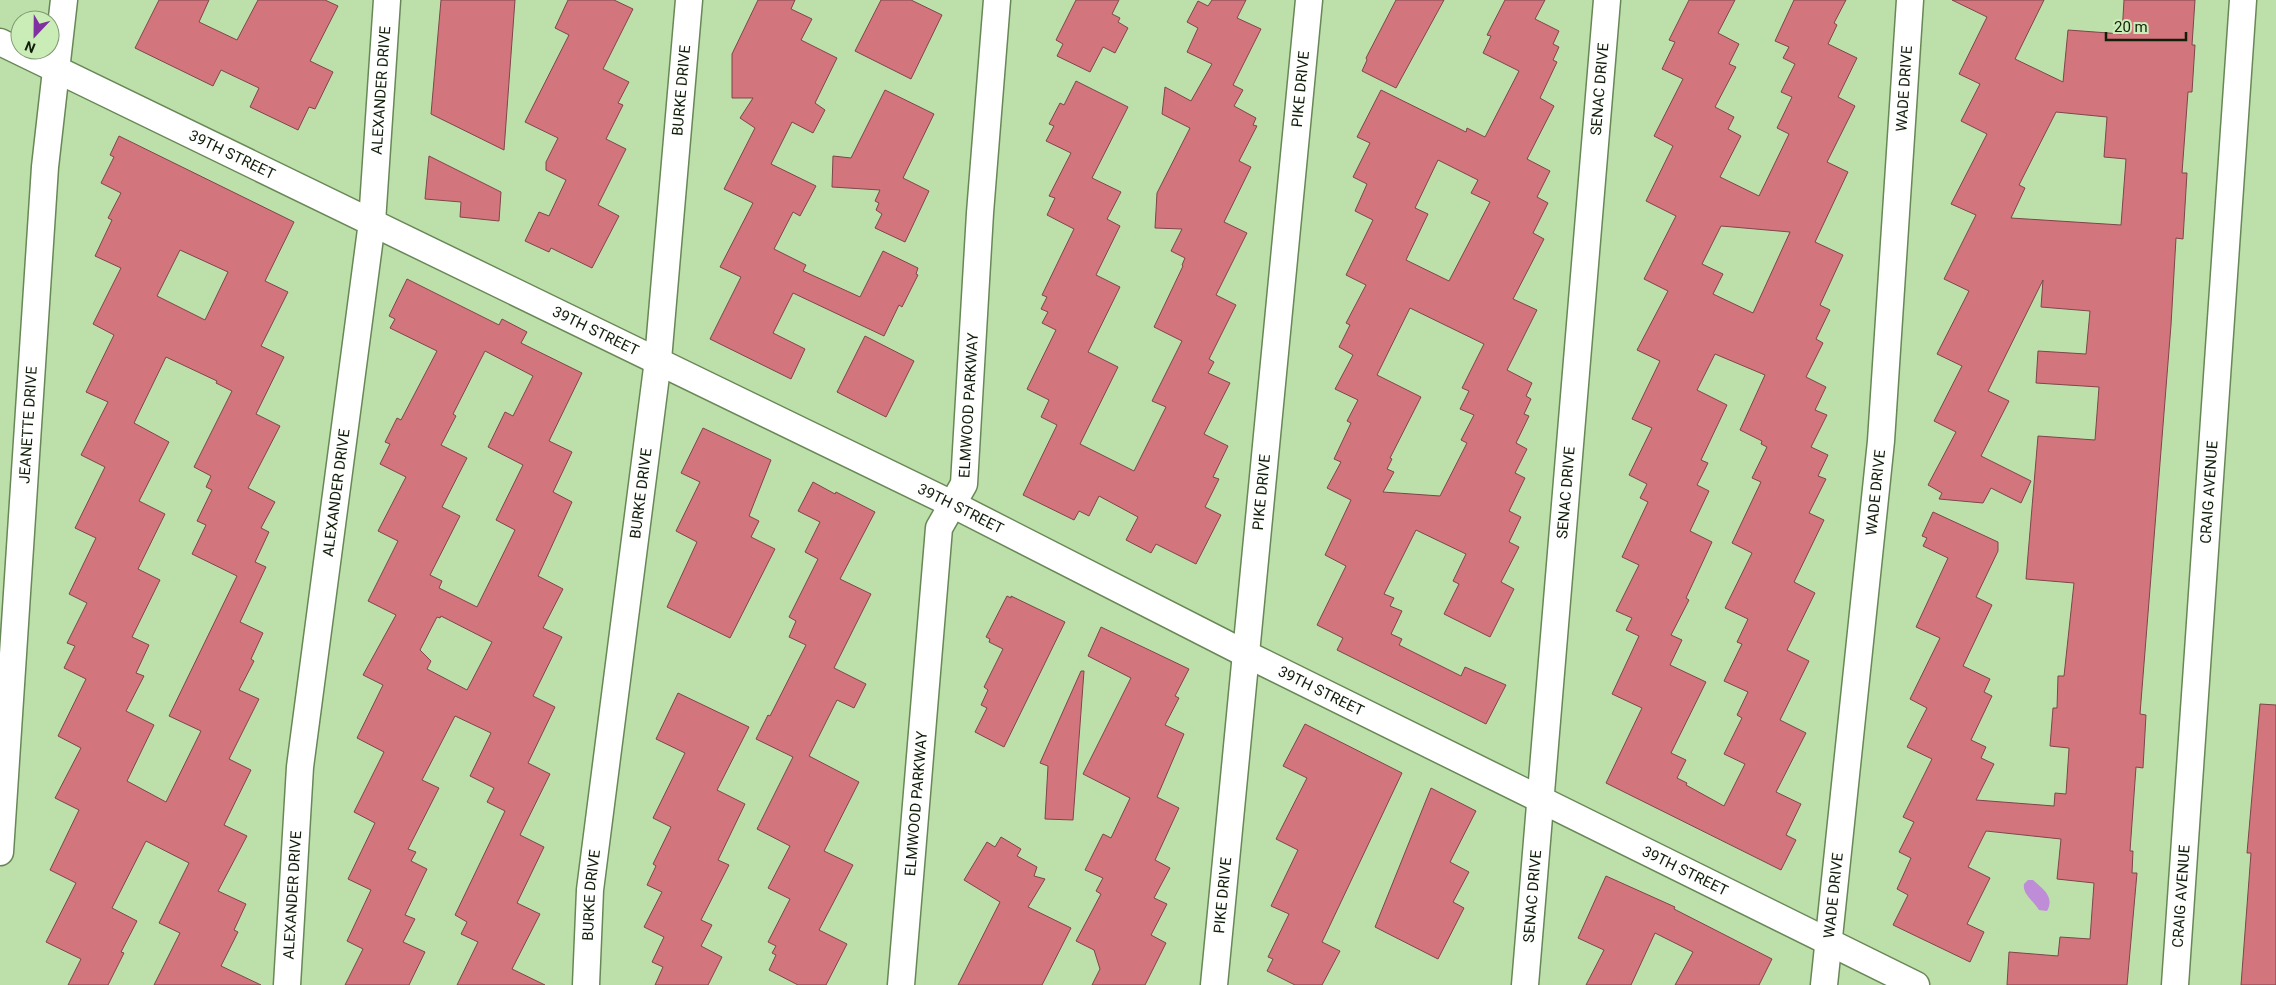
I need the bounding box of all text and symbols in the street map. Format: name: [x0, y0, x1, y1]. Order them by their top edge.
north arrow: [10, 10, 60, 60]
scale bar: [2106, 10, 2186, 42]
text: 20 m: [2114, 18, 2148, 36]
street label: ALEXANDER DRIVE: [368, 25, 394, 155]
text: N: [23, 38, 38, 56]
street label: SENAC DRIVE: [1587, 42, 1612, 136]
street label: BURKE DRIVE: [668, 44, 694, 137]
street label: WADE DRIVE: [1892, 45, 1916, 132]
street label: PIKE DRIVE: [1288, 50, 1313, 128]
street label: 39TH STREET: [186, 126, 278, 183]
street label: 39TH STREET: [550, 303, 642, 360]
street label: ELMWOOD PARKWAY: [955, 332, 982, 478]
street label: JEANETTE DRIVE: [15, 365, 41, 484]
street label: ALEXANDER DRIVE: [319, 427, 354, 558]
street label: CRAIG AVENUE: [2196, 440, 2222, 544]
street label: SENAC DRIVE: [1553, 445, 1579, 540]
street label: BURKE DRIVE: [626, 446, 656, 540]
street label: WADE DRIVE: [1862, 448, 1889, 536]
street label: PIKE DRIVE: [1249, 453, 1274, 531]
street label: 39TH STREET: [915, 480, 1007, 538]
street label: 39TH STREET: [1275, 662, 1367, 720]
street label: ELMWOOD PARKWAY: [901, 730, 931, 877]
street label: ALEXANDER DRIVE: [280, 830, 305, 960]
street label: 39TH STREET: [1639, 842, 1731, 900]
street label: CRAIG AVENUE: [2169, 844, 2194, 948]
street label: BURKE DRIVE: [579, 848, 604, 941]
street label: SENAC DRIVE: [1520, 849, 1545, 943]
street label: WADE DRIVE: [1820, 851, 1847, 939]
street label: PIKE DRIVE: [1210, 856, 1235, 934]

